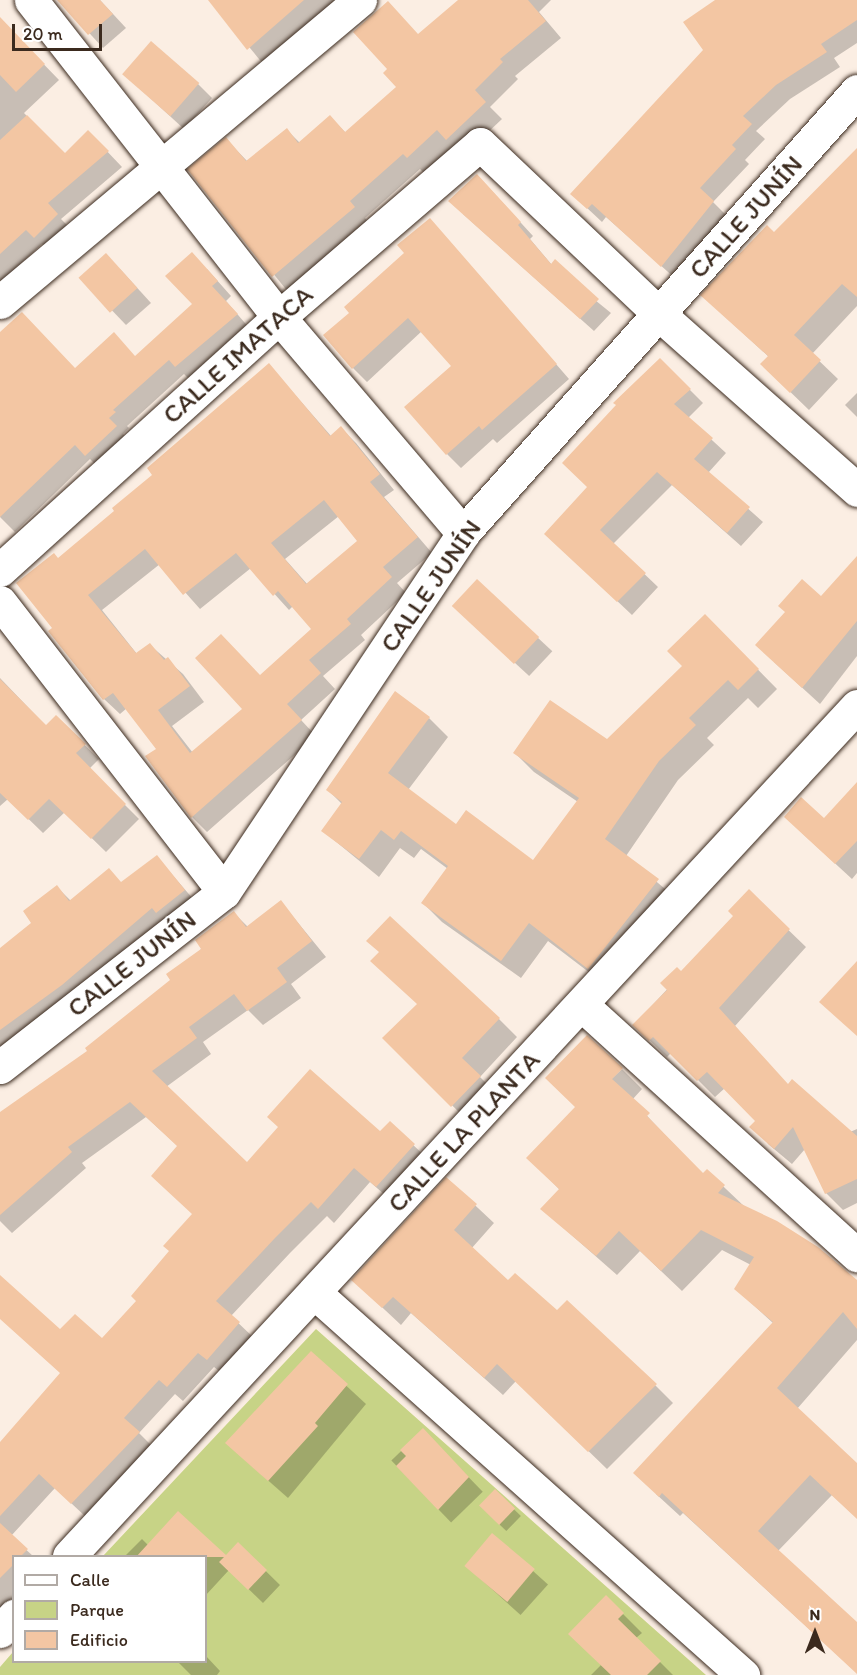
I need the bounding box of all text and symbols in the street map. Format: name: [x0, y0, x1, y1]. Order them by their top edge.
scale bar: [15, 12, 105, 50]
text: 20 m: [23, 23, 63, 45]
street label: CALLE JUNÍN: [683, 149, 809, 285]
street label: CALLE IMATACA: [156, 279, 320, 431]
street label: CALLE JUNÍN: [374, 514, 488, 658]
street label: CALLE JUNÍN: [61, 904, 203, 1024]
street label: CALLE LA PLANTA: [381, 1045, 547, 1219]
legend: [12, 1555, 207, 1663]
text: Calle: [70, 1569, 110, 1591]
text: Parque: [70, 1599, 124, 1621]
north arrow: [785, 1603, 845, 1663]
text: N: [810, 1605, 820, 1624]
text: Edificio: [70, 1629, 128, 1651]

